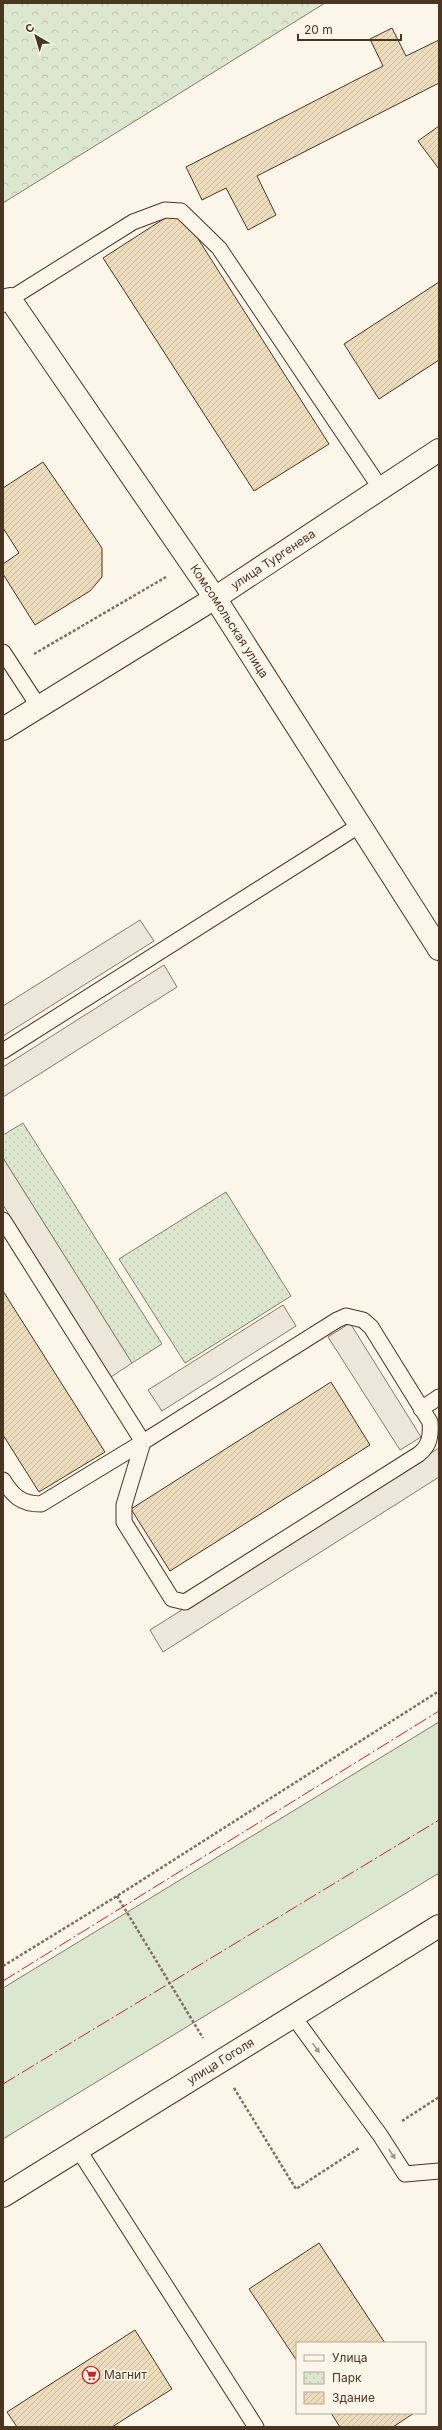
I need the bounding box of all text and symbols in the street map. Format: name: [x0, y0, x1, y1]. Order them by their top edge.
north arrow: [16, 16, 56, 56]
scale bar: [298, 16, 401, 42]
text: С: [22, 20, 37, 36]
text: 20 m: [304, 22, 333, 37]
street label: улица Тургенева: [228, 526, 318, 592]
street label: Комсомольская улица: [187, 561, 272, 681]
street label: улица Гоголя: [184, 2034, 257, 2087]
one-way arrow: [312, 2042, 320, 2053]
one-way arrow: [388, 2148, 395, 2159]
legend: [296, 2342, 426, 2414]
text: Улица: [332, 2350, 367, 2365]
supermarket icon: Магнит: [81, 2365, 101, 2385]
place label: Магнит: [104, 2367, 147, 2382]
text: Парк: [332, 2370, 362, 2385]
text: Здание: [332, 2390, 375, 2405]

